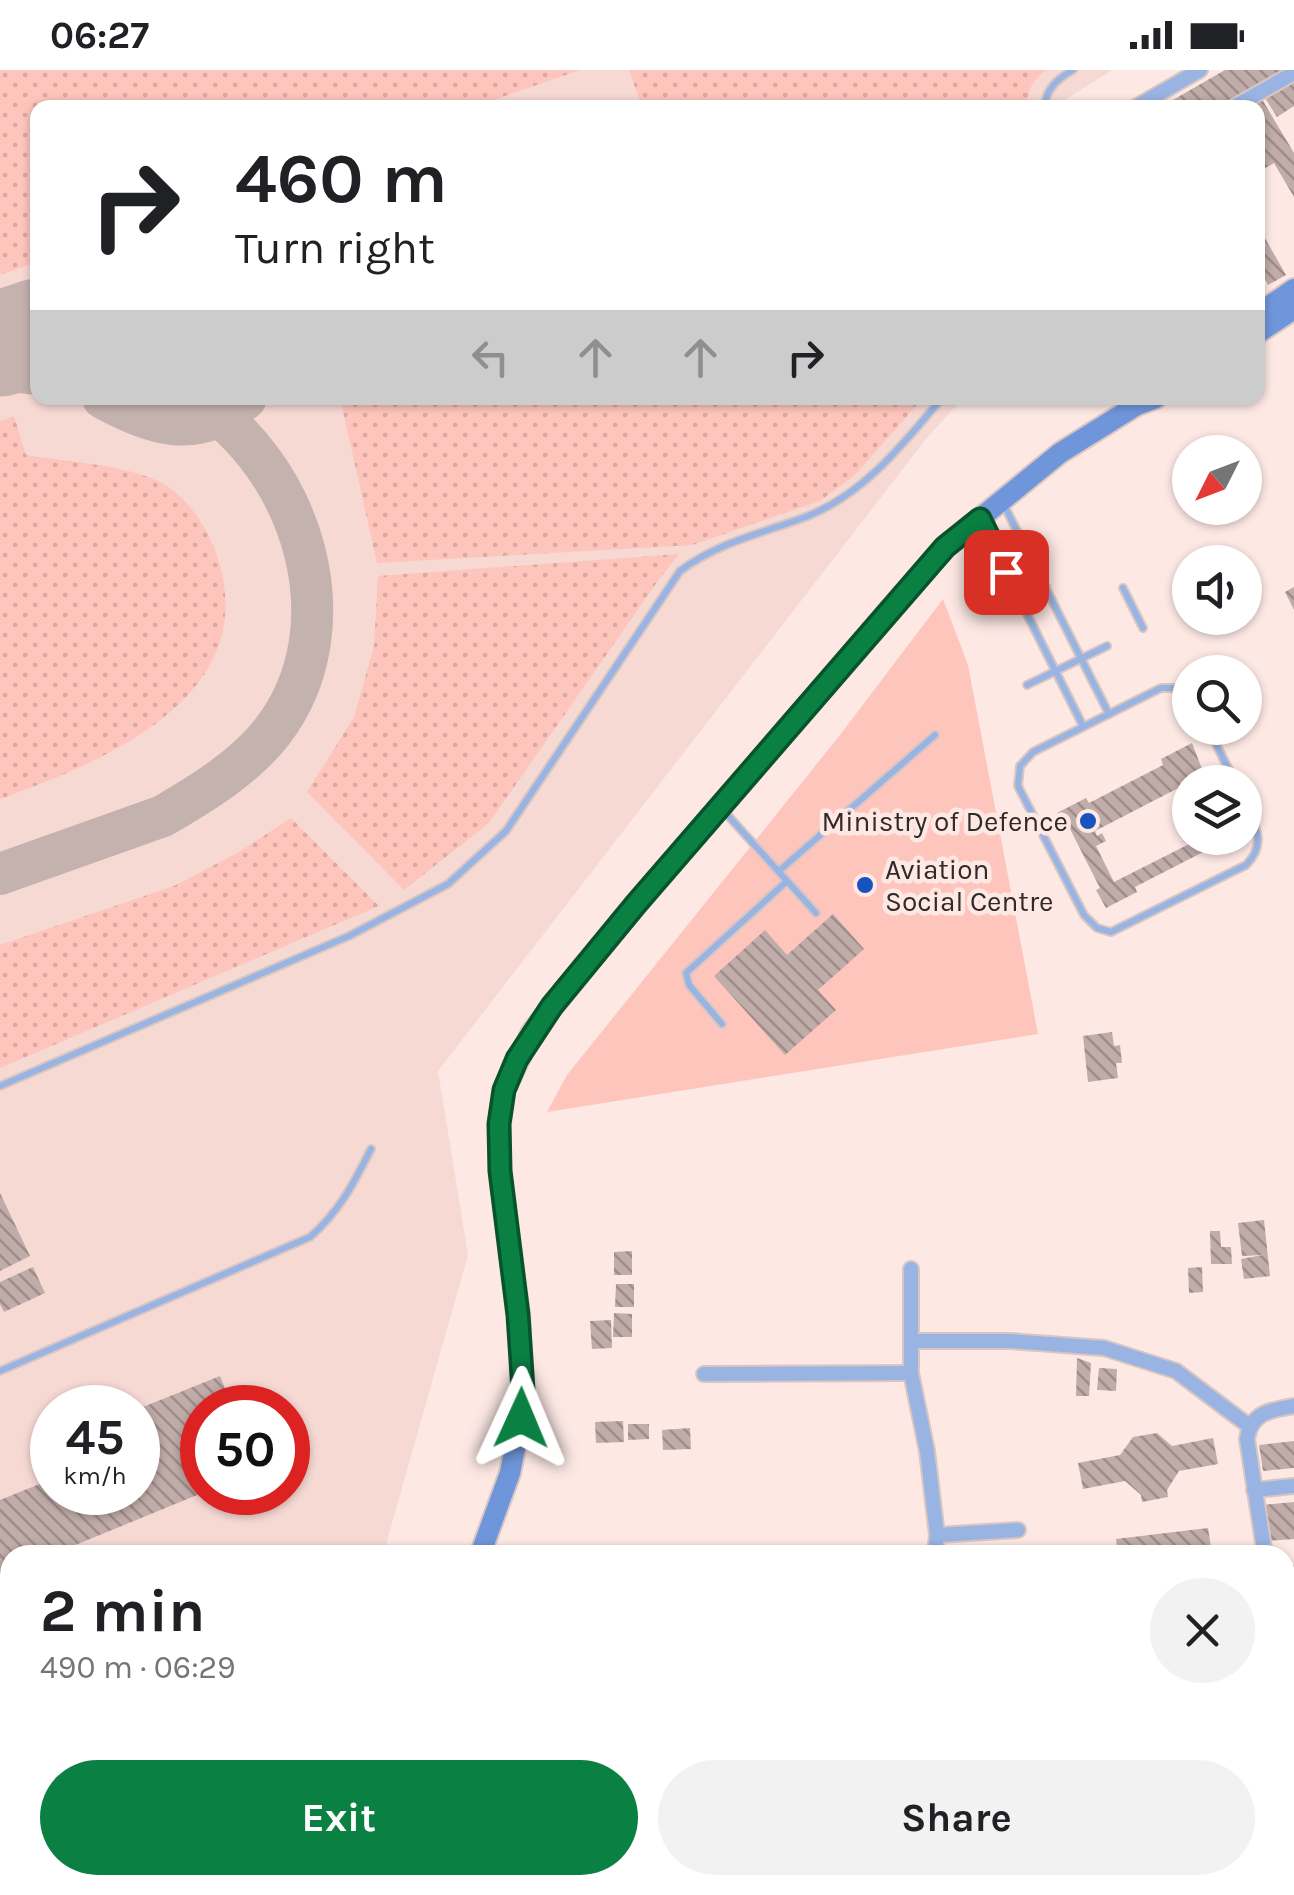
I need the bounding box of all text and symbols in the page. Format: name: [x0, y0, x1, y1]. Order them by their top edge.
text: 06:27: [50, 13, 149, 58]
text: 460 m: [235, 138, 448, 220]
icon: right: [70, 140, 200, 270]
text: Turn right: [235, 222, 435, 274]
icon: left: [463, 330, 518, 385]
icon: ahead: [568, 330, 623, 385]
icon: ahead: [673, 330, 728, 385]
icon: right: [778, 330, 833, 385]
north arrow: [1172, 435, 1262, 525]
map controls: [1172, 435, 1262, 855]
pin: [964, 530, 1049, 615]
icon: arrive: [979, 545, 1034, 600]
button: sound: [1172, 545, 1262, 635]
button: search: [1172, 655, 1262, 745]
button: layers: [1172, 765, 1262, 855]
place label: Ministry of Defence: [822, 805, 1068, 838]
marker: Ministry of Defence: [1077, 810, 1099, 832]
place label: Aviation Social Centre: [885, 853, 1053, 918]
marker: Aviation Social Centre: [854, 874, 876, 896]
position arrow: [469, 1366, 573, 1470]
speed limit sign: 50: [180, 1385, 310, 1515]
text: 45: [66, 1408, 124, 1467]
text: km/h: [63, 1461, 127, 1490]
text: 2 min: [40, 1576, 205, 1646]
button: close: [1150, 1578, 1255, 1683]
text: 490 m · 06:29: [40, 1649, 236, 1686]
button: Exit: [40, 1760, 638, 1875]
button: Share: [658, 1760, 1255, 1875]

